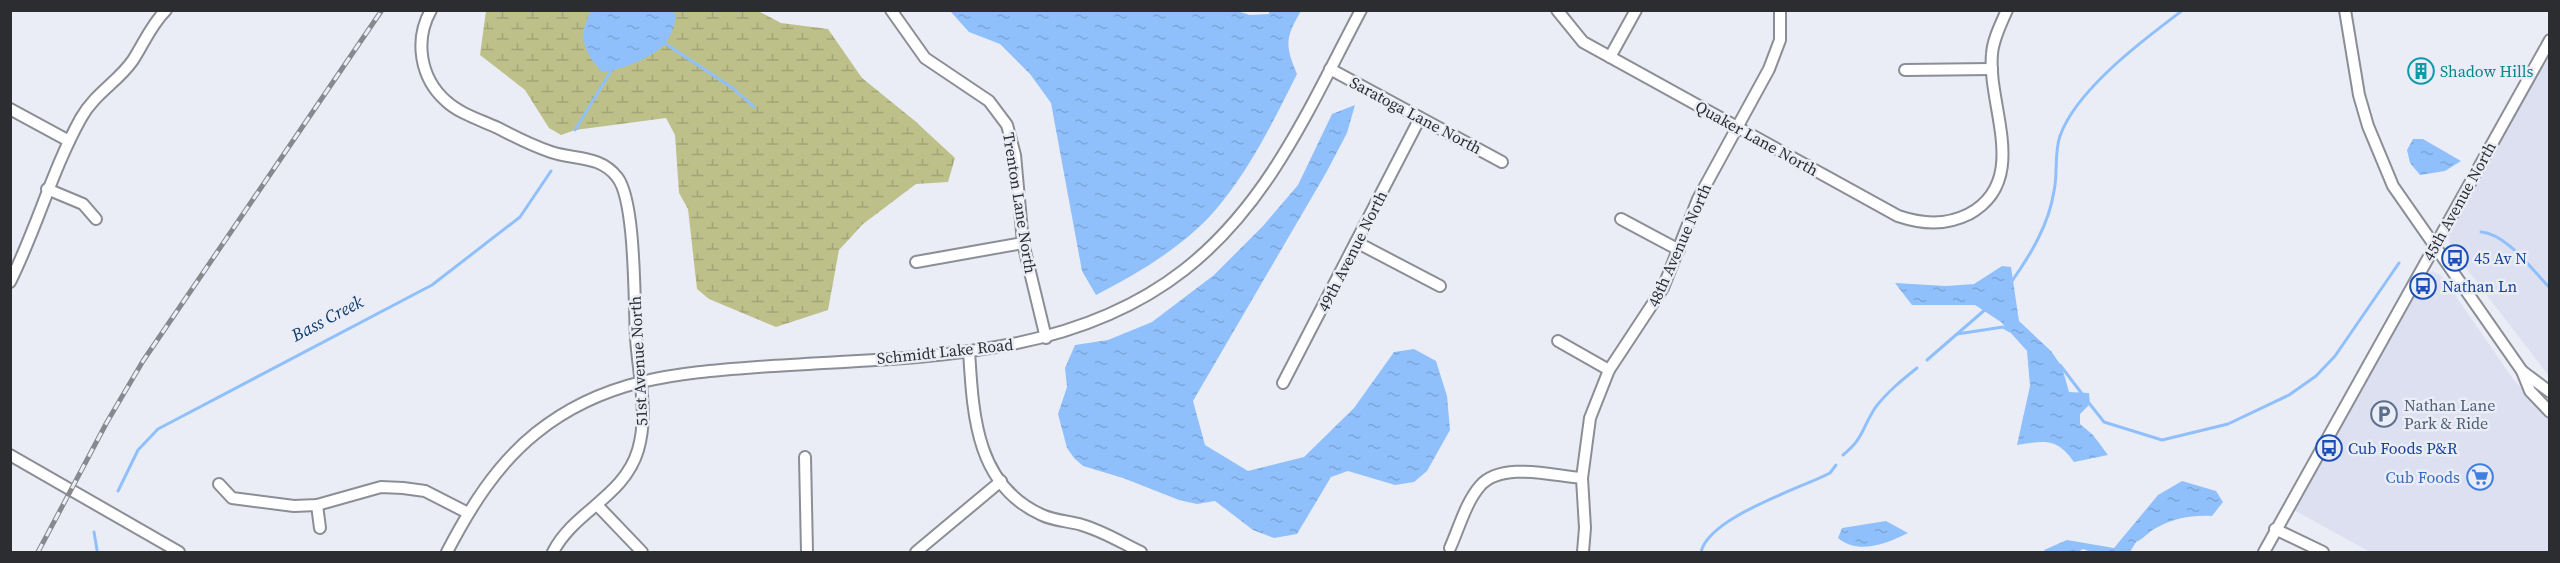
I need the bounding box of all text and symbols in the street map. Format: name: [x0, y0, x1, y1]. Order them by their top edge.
building icon: Shadow Hills: [2406, 56, 2436, 86]
place label: Shadow Hills: [2440, 60, 2534, 82]
street label: Saratoga Lane North: [1346, 71, 1486, 159]
street label: Quaker Lane North: [1692, 95, 1823, 181]
street label: Trenton Lane North: [998, 131, 1042, 275]
street label: 45th Avenue North: [2417, 137, 2501, 265]
street label: 48th Avenue North: [1642, 179, 1716, 310]
street label: 49th Avenue North: [1312, 186, 1392, 315]
bus stop icon: 45 Av N: [2440, 243, 2470, 273]
place label: 45 Av N: [2474, 247, 2527, 269]
bus stop icon: Nathan Ln: [2408, 271, 2438, 301]
place label: Nathan Ln: [2442, 275, 2518, 297]
water label: Bass Creek: [286, 288, 368, 348]
street label: 51st Avenue North: [624, 295, 652, 427]
street label: Schmidt Lake Road: [876, 333, 1014, 369]
place label: Nathan Lane Park & Ride: [2404, 394, 2495, 434]
parking icon: Nathan Lane Park & Ride: [2369, 399, 2399, 429]
bus stop icon: Cub Foods P&R: [2314, 433, 2344, 463]
place label: Cub Foods P&R: [2348, 437, 2458, 459]
supermarket icon: Cub Foods: [2465, 462, 2495, 492]
place label: Cub Foods: [2386, 466, 2460, 488]

